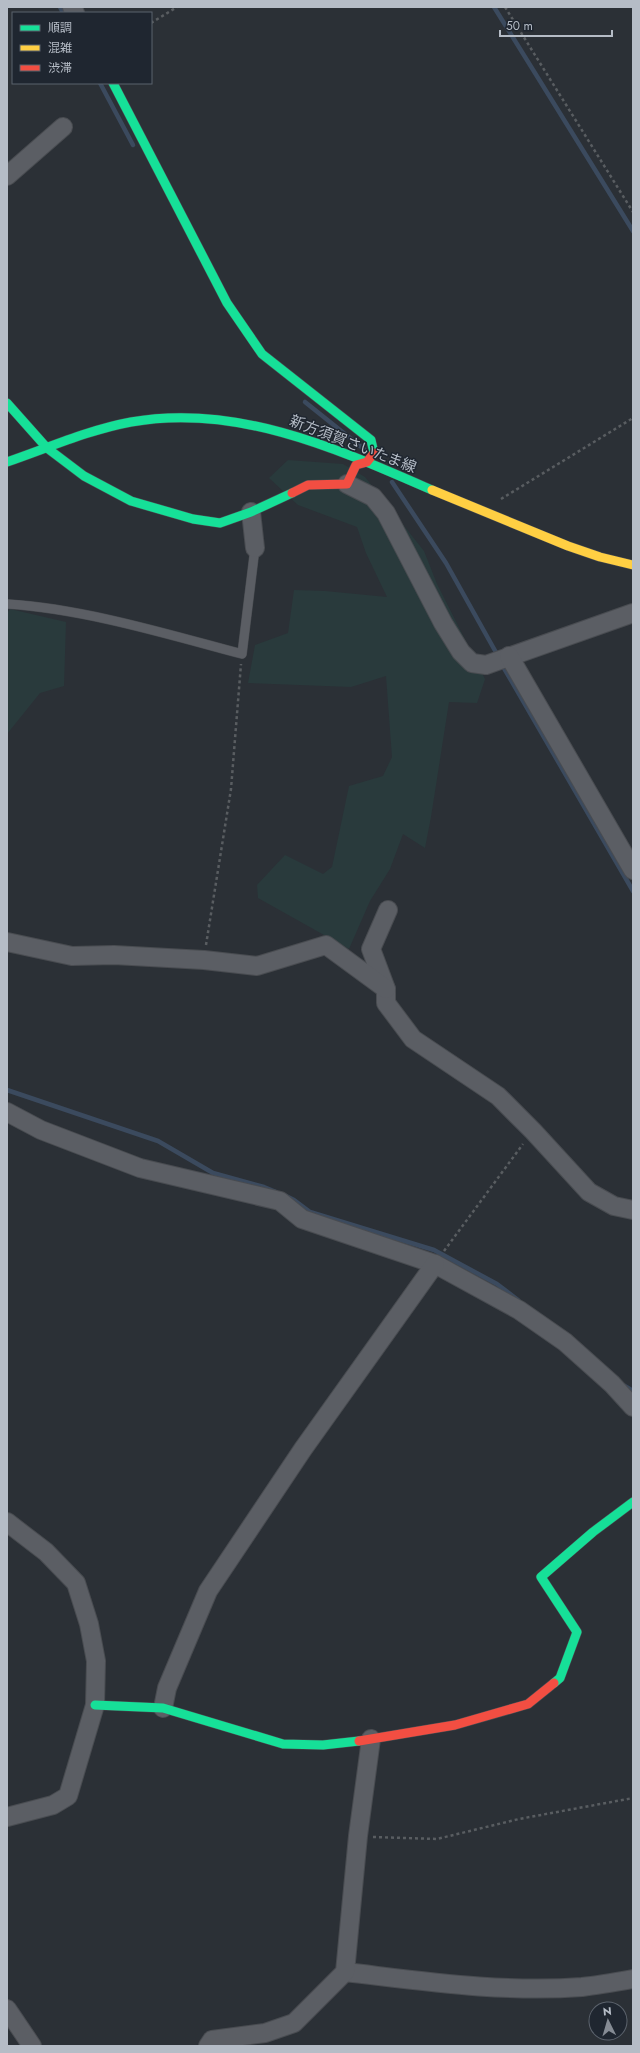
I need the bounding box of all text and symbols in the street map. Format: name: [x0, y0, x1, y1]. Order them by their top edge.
legend: [12, 12, 152, 84]
scale bar: [500, 12, 612, 38]
text: 50 m: [506, 17, 533, 35]
text: 順調: [48, 19, 72, 37]
text: 混雑: [48, 39, 72, 57]
text: 渋滞: [48, 59, 72, 77]
street label: 新方須賀さいたま線: [286, 410, 420, 478]
north arrow: [588, 2001, 628, 2041]
text: N: [602, 2003, 612, 2019]

